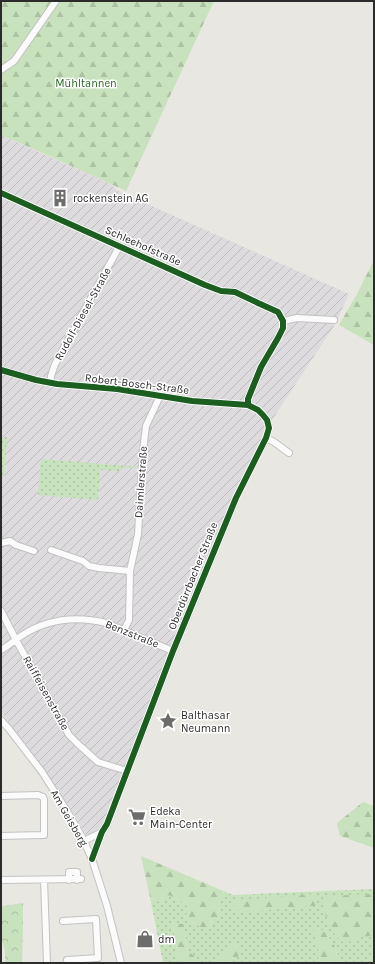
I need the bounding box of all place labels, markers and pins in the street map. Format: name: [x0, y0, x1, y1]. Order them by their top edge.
building icon: rockenstein AG: [50, 188, 70, 208]
place label: rockenstein AG: [73, 192, 149, 205]
place label: Balthasar Neumann: [181, 709, 230, 735]
place icon: Balthasar Neumann: [158, 711, 178, 731]
place label: Edeka Main-Center: [150, 805, 212, 831]
supermarket icon: Edeka Main-Center: [127, 807, 147, 827]
shop icon: dm: [135, 929, 155, 949]
place label: dm: [158, 933, 175, 946]

